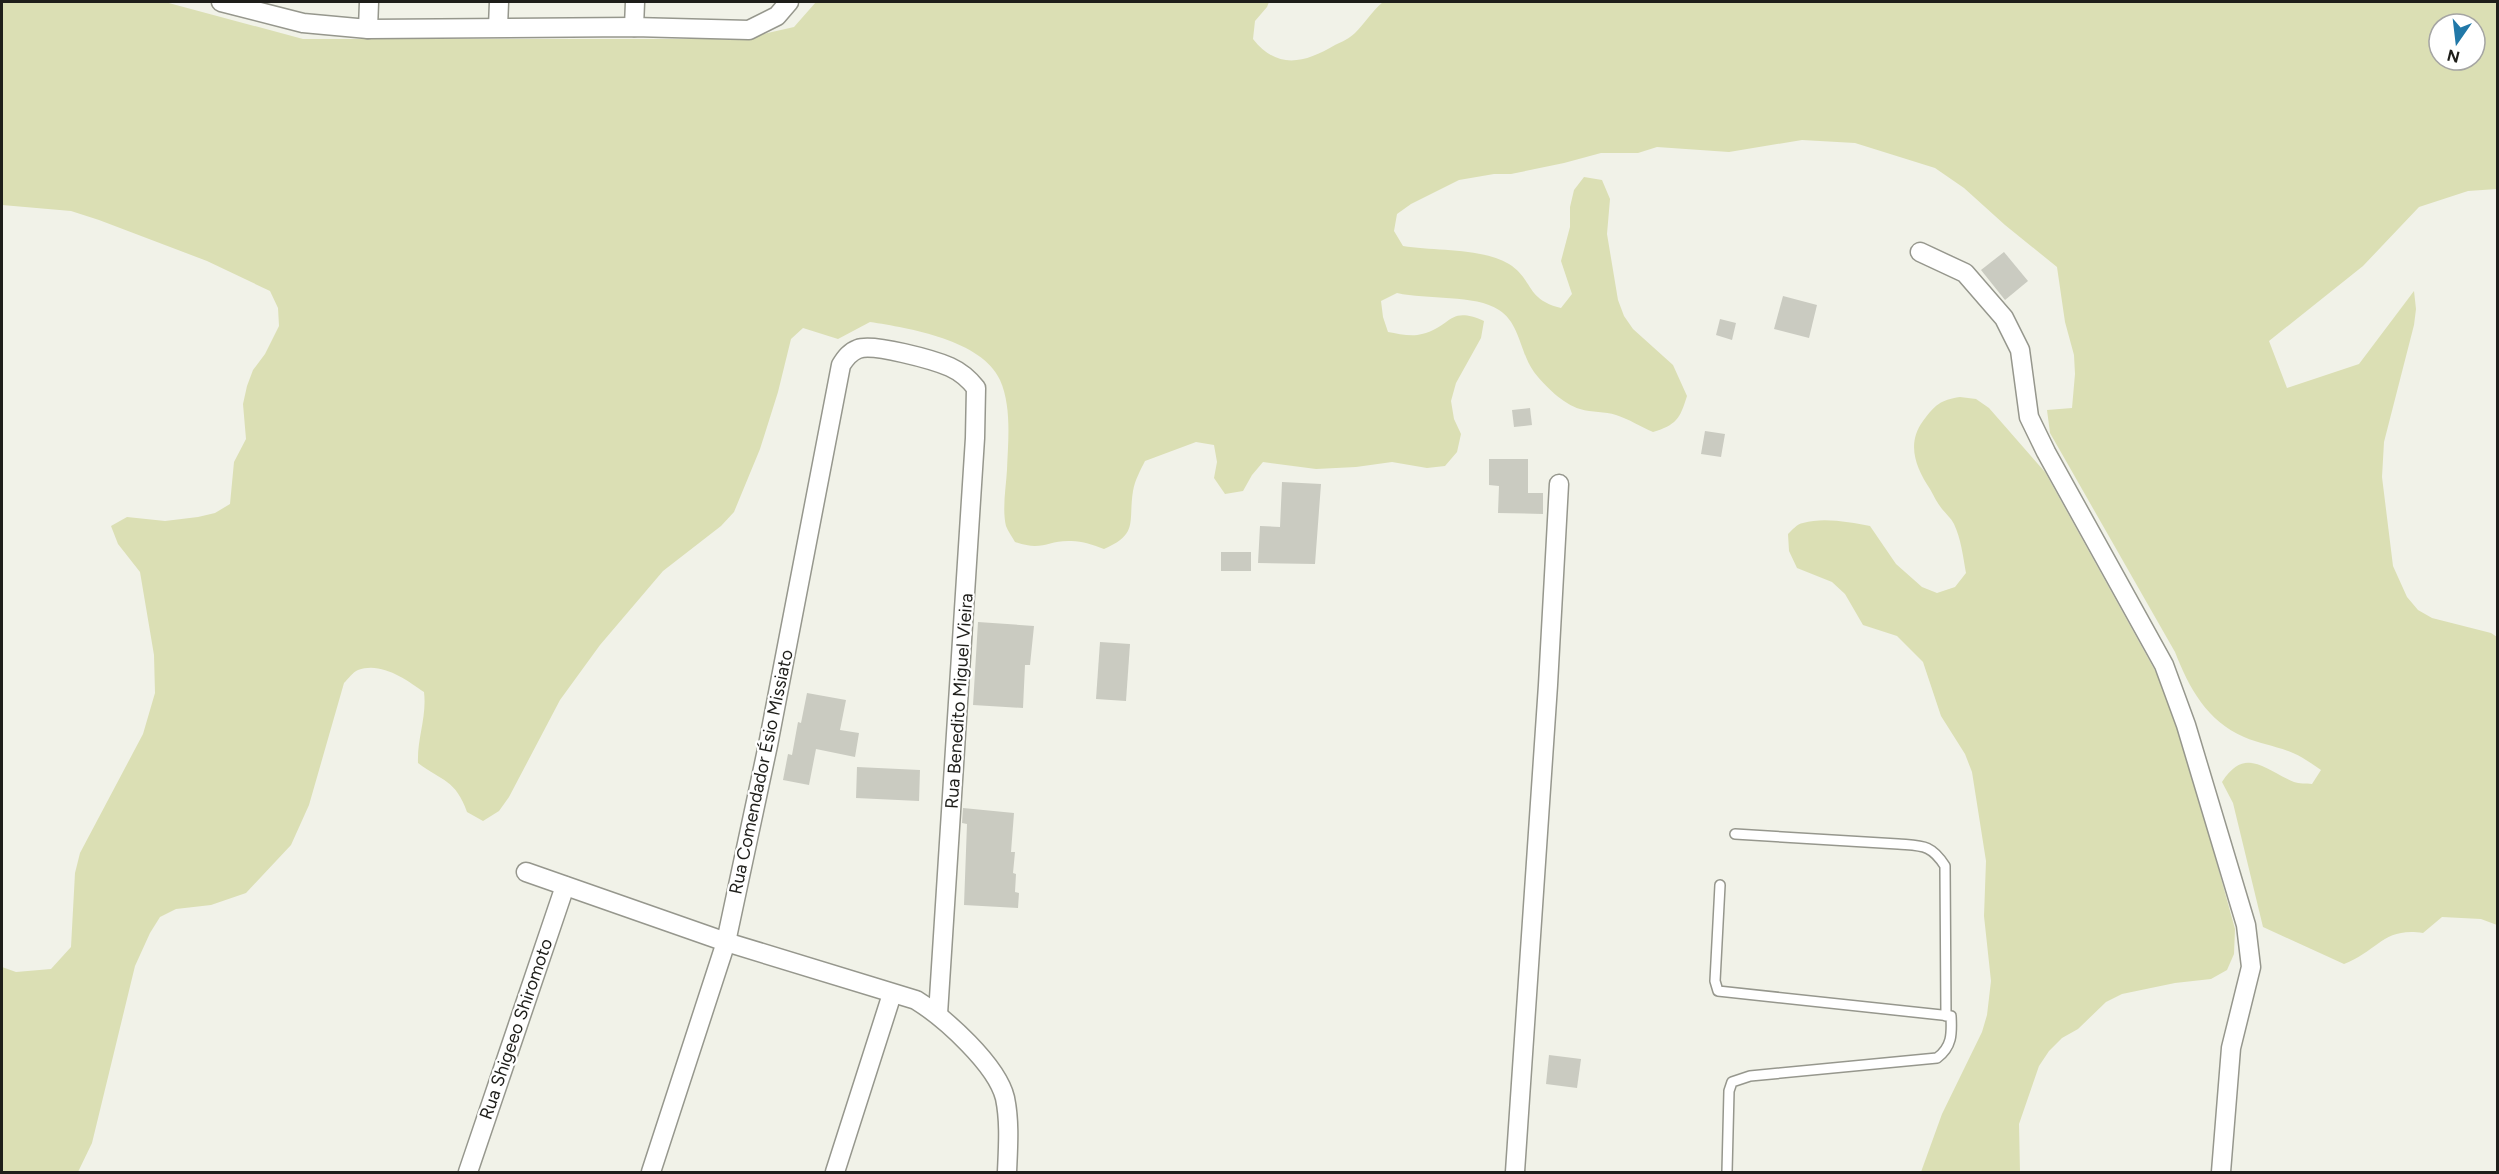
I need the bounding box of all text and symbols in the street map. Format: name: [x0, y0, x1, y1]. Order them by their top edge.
north arrow: [2427, 12, 2487, 72]
text: N: [2445, 45, 2462, 67]
street label: Rua Benedito Miguel Vieira: [940, 592, 978, 810]
street label: Rua Comendador Ésio Missiato: [724, 648, 798, 896]
street label: Rua Shigeeo Shiromoto: [475, 936, 557, 1122]

